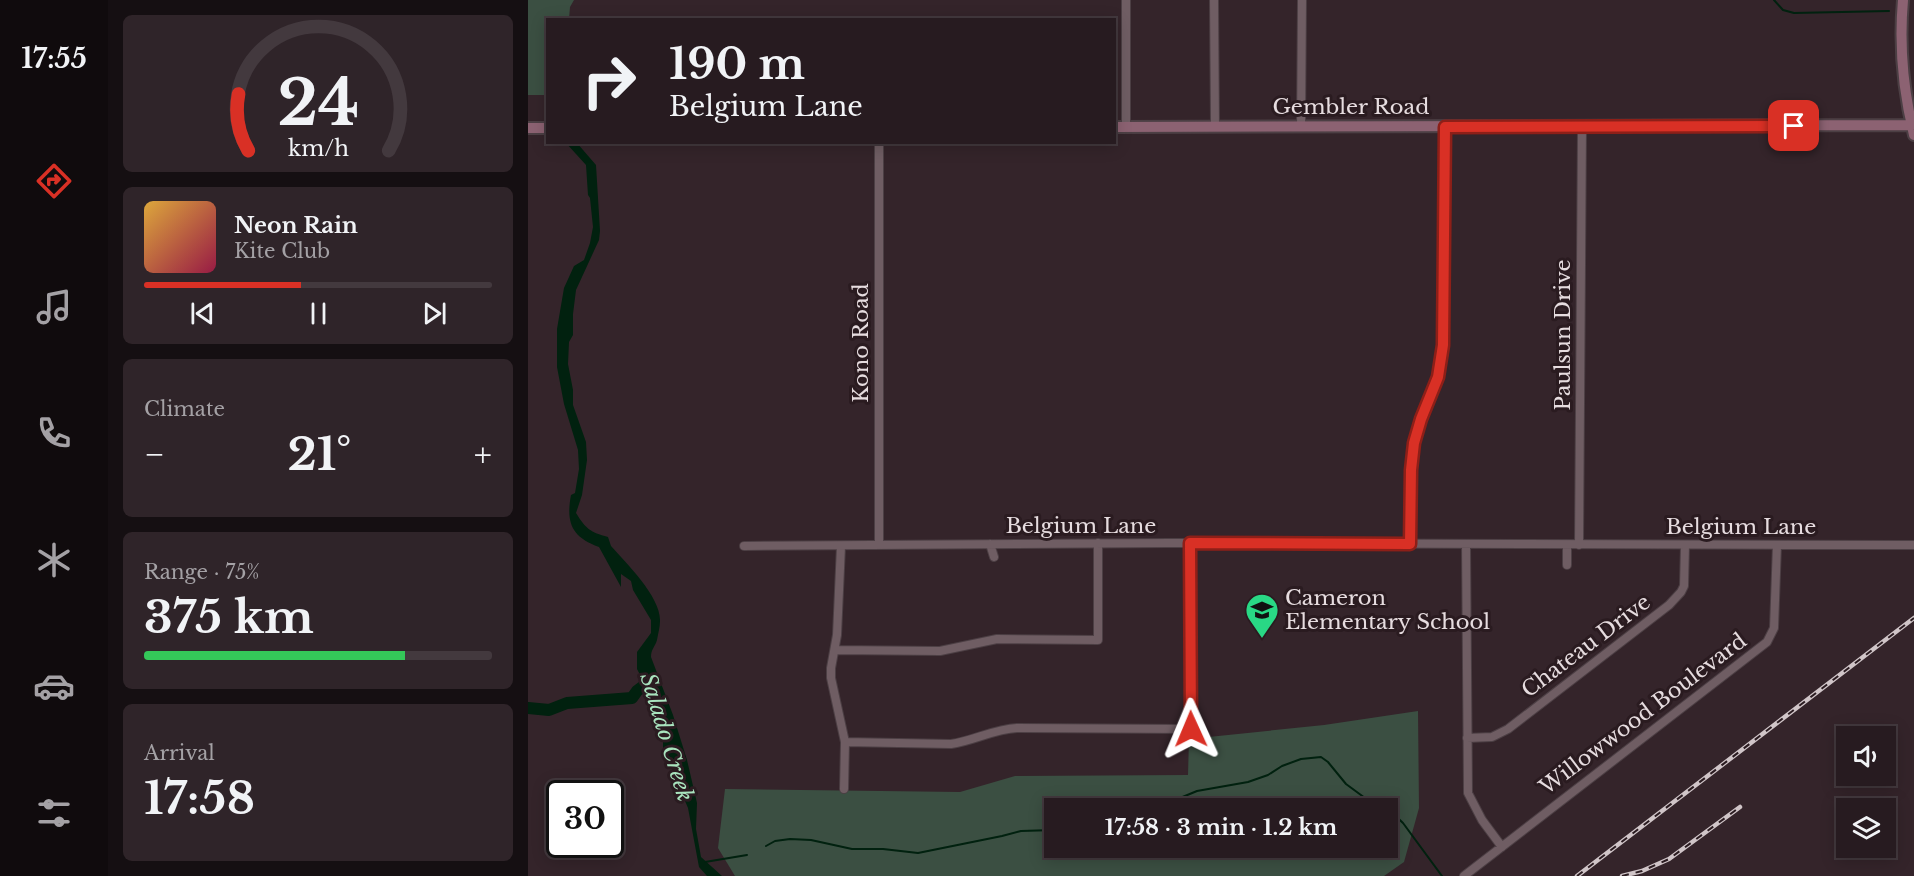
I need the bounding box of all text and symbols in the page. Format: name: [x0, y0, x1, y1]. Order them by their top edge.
text: 190 m: [669, 38, 805, 90]
text: 17:55: [21, 42, 87, 75]
icon: right: [570, 42, 648, 120]
text: 24: [277, 64, 359, 142]
text: Belgium Lane: [669, 90, 863, 123]
street label: Gembler Road: [1273, 94, 1429, 120]
pin: [1768, 100, 1819, 151]
icon: arrive: [1777, 109, 1810, 142]
text: km/h: [288, 135, 349, 162]
icon: directions: [33, 160, 75, 202]
text: Neon Rain: [234, 212, 358, 239]
text: Kite Club: [234, 239, 330, 263]
street label: Paulsun Drive: [1550, 260, 1576, 410]
street label: Kono Road: [848, 283, 874, 403]
icon: music: [33, 286, 75, 328]
icon: previous: [186, 297, 219, 330]
icon: pause: [302, 297, 335, 330]
icon: next: [418, 297, 451, 330]
text: Climate: [144, 397, 225, 421]
icon: phone: [33, 412, 75, 454]
text: 21°: [287, 426, 351, 482]
text: −: [144, 434, 165, 475]
text: +: [474, 434, 492, 475]
street label: Belgium Lane: [1006, 513, 1156, 539]
street label: Belgium Lane: [1666, 514, 1816, 540]
icon: climate: [33, 539, 75, 581]
text: Range · 75%: [144, 560, 260, 584]
place label: Cameron Elementary School: [1285, 585, 1490, 635]
text: 375 km: [144, 589, 314, 645]
street label: Chateau Drive: [1516, 589, 1656, 703]
school or university icon: Cameron Elementary School: [1244, 592, 1280, 639]
street label: Willowwood Boulevard: [1534, 628, 1752, 801]
icon: car: [33, 665, 75, 707]
water label: Salado Creek: [634, 670, 699, 805]
position arrow: [1159, 697, 1223, 761]
map controls: [1836, 726, 1896, 858]
button: sound: [1836, 726, 1896, 786]
text: Arrival: [144, 741, 215, 765]
text: 17:58: [144, 770, 255, 826]
speed limit sign: 30: [546, 780, 624, 858]
icon: filters: [33, 792, 75, 834]
button: layers: [1836, 798, 1896, 858]
text: 17:58 · 3 min · 1.2 km: [1105, 814, 1337, 841]

